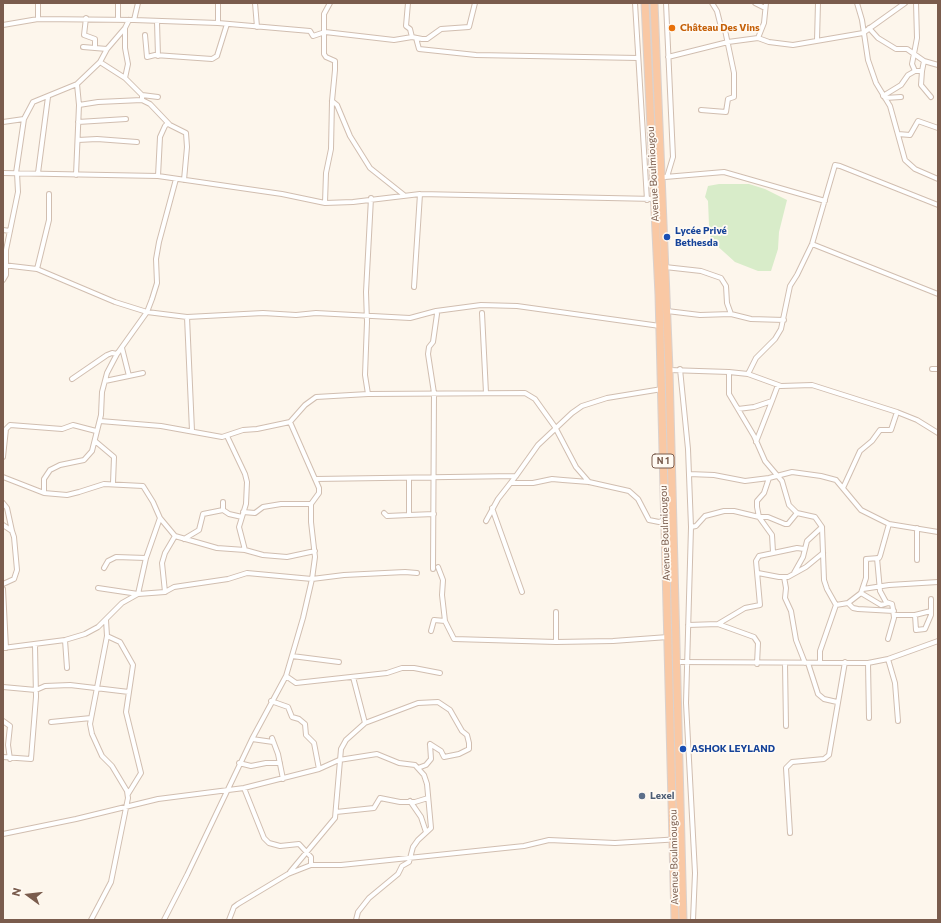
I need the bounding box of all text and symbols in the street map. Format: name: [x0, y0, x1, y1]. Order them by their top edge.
place label: Château Des Vins: [680, 22, 760, 34]
marker: Château Des Vins: [667, 23, 677, 33]
street label: Avenue Boulmiougou: [645, 126, 661, 222]
place label: Lycée Privé Bethesda: [675, 225, 727, 248]
marker: Lycée Privé Bethesda: [662, 232, 672, 242]
road number: N 1: [652, 454, 674, 468]
street label: Avenue Boulmiougou: [657, 485, 673, 581]
place label: ASHOK LEYLAND: [691, 743, 775, 755]
marker: ASHOK LEYLAND: [678, 744, 688, 754]
place label: Lexel: [650, 790, 674, 802]
marker: Lexel: [637, 791, 647, 801]
street label: Avenue Boulmiougou: [667, 809, 681, 905]
north arrow: [8, 875, 48, 915]
text: N: [9, 886, 23, 897]

